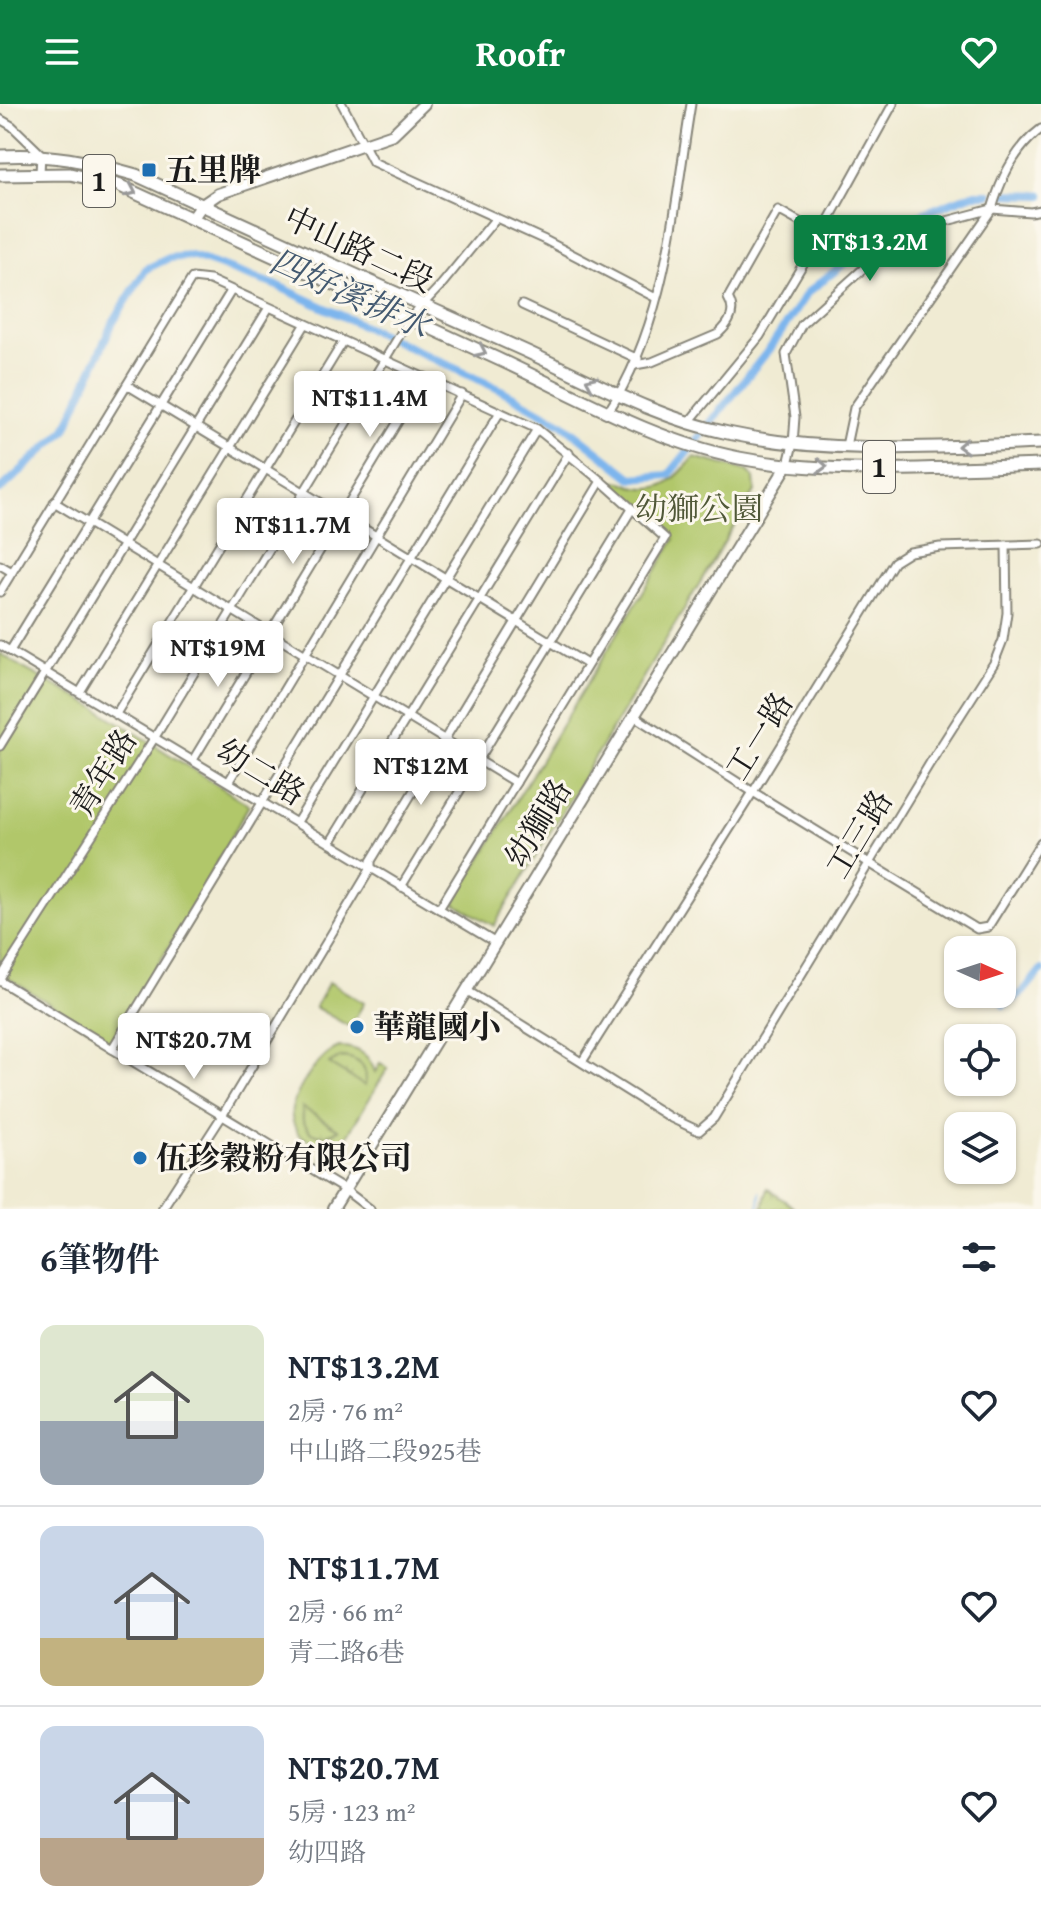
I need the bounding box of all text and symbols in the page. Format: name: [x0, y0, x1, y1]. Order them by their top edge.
text: Roofr: [476, 26, 565, 79]
icon: menu: [40, 30, 84, 74]
icon: heart: [957, 30, 1001, 74]
place label: 五里牌: [165, 146, 261, 193]
road number: 1: [83, 155, 115, 207]
marker: 五里牌: [140, 161, 158, 179]
one-way arrow: [123, 182, 138, 198]
street label: 中山路二段: [277, 193, 442, 304]
pin: NT$13.2M: [787, 215, 953, 283]
text: NT$13.2M: [812, 221, 928, 260]
water label: 四好溪排水: [263, 236, 441, 351]
one-way arrow: [473, 341, 487, 357]
pin: NT$11.4M: [287, 371, 453, 439]
one-way arrow: [585, 376, 599, 392]
text: NT$11.4M: [312, 377, 428, 416]
one-way arrow: [956, 438, 969, 455]
road number: 1: [863, 441, 895, 493]
one-way arrow: [816, 458, 829, 475]
park label: 幼獅公園: [635, 485, 763, 532]
pin: NT$11.7M: [210, 498, 376, 566]
text: NT$11.7M: [235, 504, 351, 543]
pin: NT$19M: [153, 621, 283, 689]
text: NT$19M: [170, 627, 266, 666]
street label: 工一路: [713, 683, 804, 789]
street label: 青年路: [57, 720, 148, 826]
street label: 幼二路: [208, 727, 315, 816]
pin: NT$12M: [356, 739, 486, 807]
text: NT$12M: [373, 745, 469, 784]
street label: 幼獅路: [493, 769, 582, 876]
street label: 工三路: [814, 780, 903, 887]
north arrow: [944, 936, 1016, 1008]
map controls: [944, 936, 1016, 1184]
place label: 華龍國小: [373, 1003, 501, 1050]
pin: NT$20.7M: [111, 1013, 277, 1081]
marker: 華龍國小: [348, 1018, 366, 1036]
text: NT$20.7M: [136, 1019, 252, 1058]
button: locate: [944, 1024, 1016, 1096]
button: layers: [944, 1112, 1016, 1184]
place label: 伍珍穀粉有限公司: [156, 1134, 412, 1181]
marker: 伍珍穀粉有限公司: [131, 1149, 149, 1167]
text: 6筆物件: [40, 1234, 160, 1283]
icon: filters: [957, 1235, 1001, 1279]
text: NT$13.2M: [288, 1341, 440, 1390]
icon: home: [104, 1357, 200, 1453]
icon: heart: [957, 1383, 1001, 1427]
text: 2房 · 76 m²: [288, 1391, 403, 1430]
text: 中山路二段925巷: [288, 1431, 482, 1470]
text: NT$11.7M: [288, 1542, 440, 1591]
icon: home: [104, 1558, 200, 1654]
icon: heart: [957, 1584, 1001, 1628]
text: 2房 · 66 m²: [288, 1592, 403, 1631]
text: 青二路6巷: [288, 1632, 405, 1671]
text: NT$20.7M: [288, 1742, 440, 1791]
icon: home: [104, 1758, 200, 1854]
icon: heart: [957, 1784, 1001, 1828]
text: 5房 · 123 m²: [288, 1792, 416, 1831]
text: 幼四路: [288, 1832, 366, 1871]

